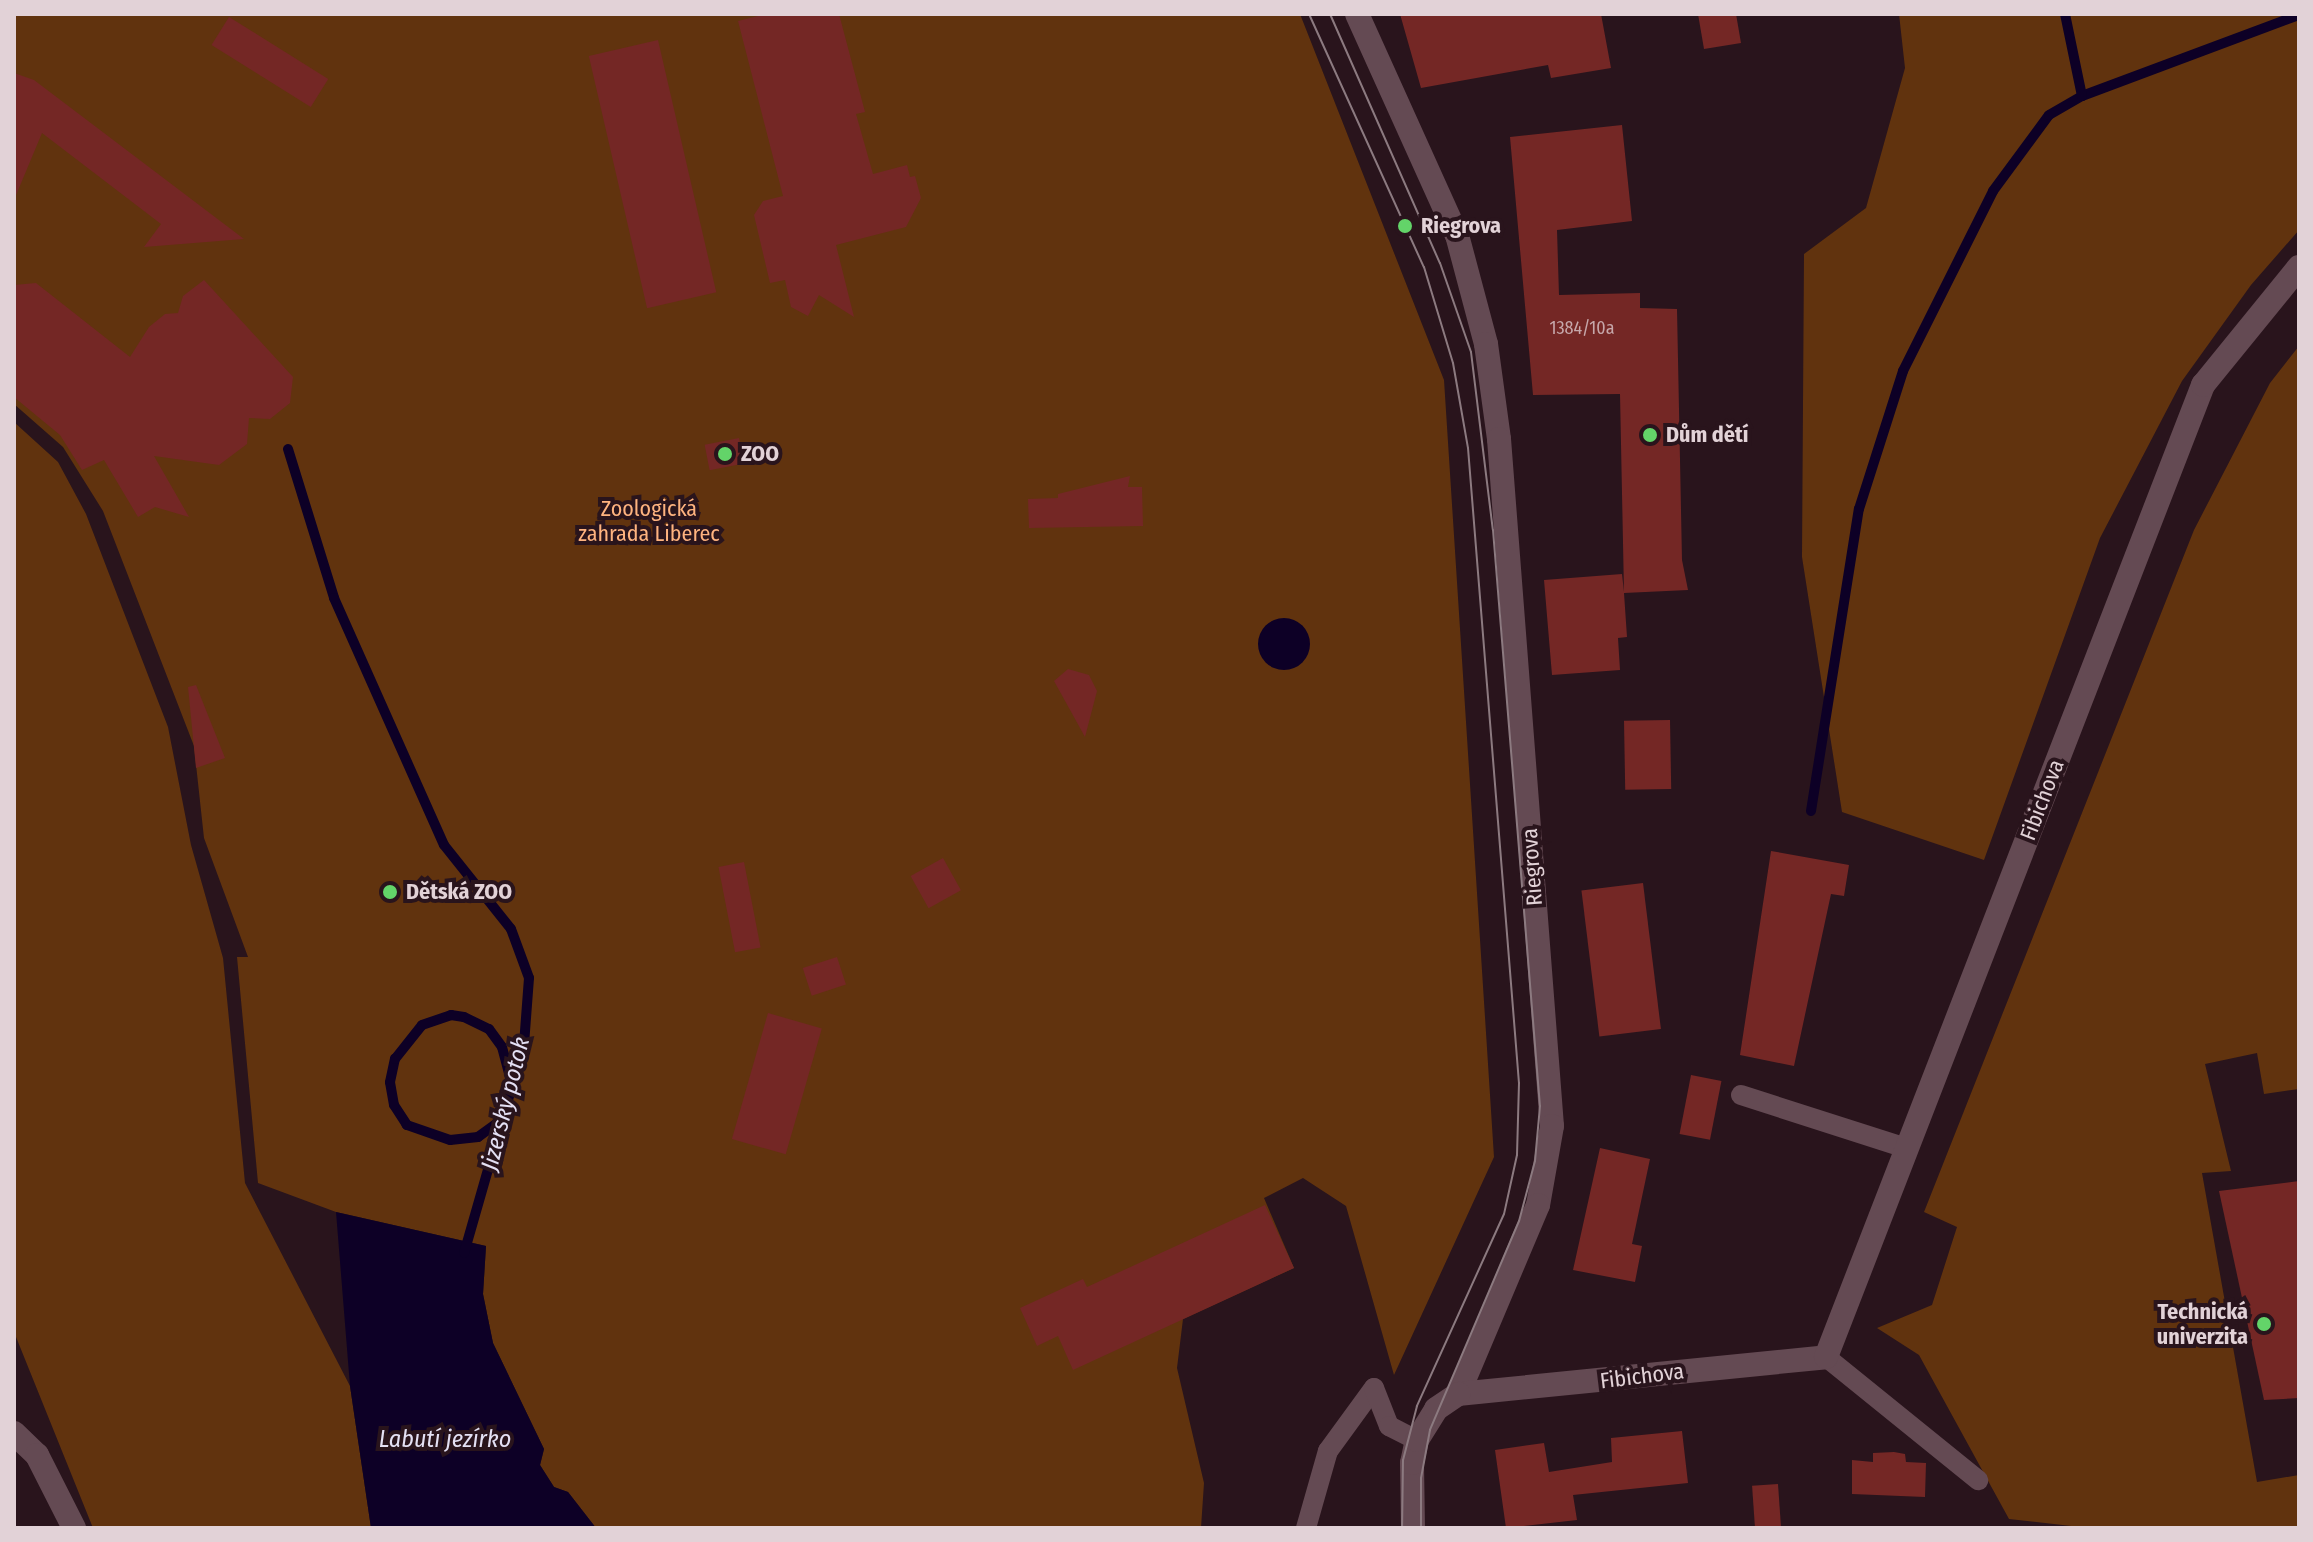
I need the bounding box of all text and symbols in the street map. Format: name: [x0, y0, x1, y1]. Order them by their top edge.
place label: Riegrova: [1421, 213, 1501, 239]
marker: Riegrova: [1396, 217, 1414, 235]
house number: 1384/10a: [1549, 317, 1615, 339]
place label: Dům dětí: [1666, 422, 1748, 448]
marker: Dům dětí: [1641, 426, 1659, 444]
place label: ZOO: [741, 441, 779, 467]
marker: ZOO: [716, 445, 734, 463]
park label: Zoologická zahrada Liberec: [578, 495, 720, 546]
street label: Fibichova: [2015, 756, 2069, 844]
street label: Riegrova: [1516, 827, 1548, 907]
place label: Dětská ZOO: [406, 879, 512, 905]
marker: Dětská ZOO: [381, 883, 399, 901]
water label: Jizerský potok: [476, 1034, 536, 1174]
place label: Technická univerzita: [2157, 1298, 2248, 1350]
marker: Technická univerzita: [2255, 1315, 2273, 1333]
street label: Fibichova: [1598, 1358, 1686, 1394]
water label: Labutí jezírko: [379, 1426, 511, 1454]

